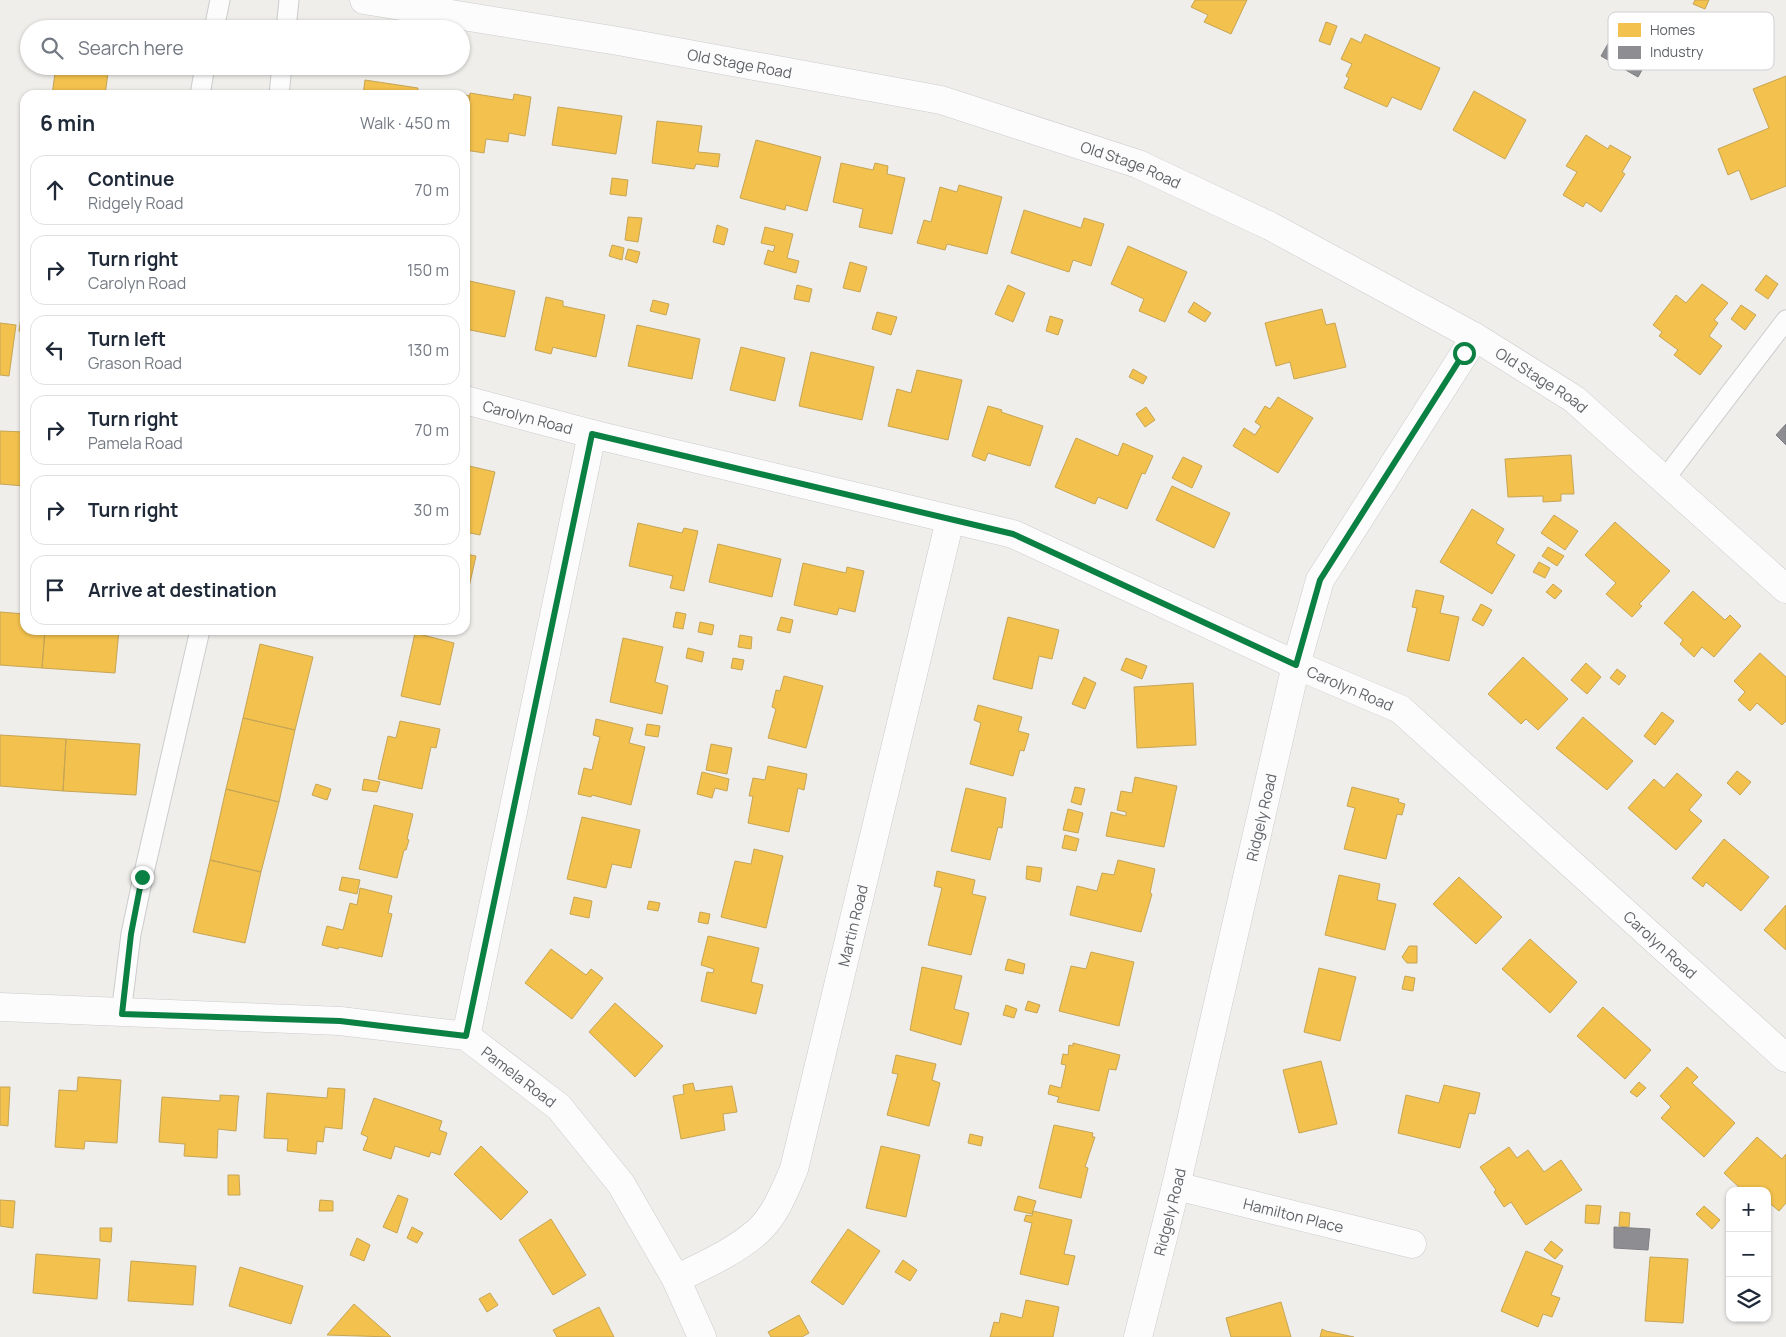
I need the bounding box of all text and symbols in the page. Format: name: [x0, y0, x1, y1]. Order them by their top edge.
legend: [1608, 12, 1774, 70]
search box: [20, 20, 470, 75]
text: Homes: [1650, 20, 1695, 39]
icon: search: [38, 34, 66, 62]
text: Search here: [78, 35, 184, 61]
text: Industry: [1650, 42, 1704, 61]
street label: Old Stage Road: [686, 43, 794, 83]
text: 6 min: [40, 109, 95, 137]
text: Walk · 450 m: [360, 112, 450, 134]
street label: Old Stage Road: [1078, 136, 1184, 193]
text: Continue: [88, 166, 174, 192]
icon: ahead: [41, 176, 69, 204]
text: 70 m: [414, 179, 449, 201]
text: Ridgely Road: [88, 192, 183, 214]
text: Turn right: [88, 246, 178, 272]
icon: right: [41, 256, 69, 284]
text: 150 m: [407, 259, 449, 281]
text: Carolyn Road: [88, 272, 186, 294]
text: Turn left: [88, 326, 166, 352]
icon: left: [41, 336, 69, 364]
text: 130 m: [407, 339, 449, 361]
route start: [1453, 342, 1476, 365]
street label: Old Stage Road: [1492, 342, 1593, 417]
text: Grason Road: [88, 352, 182, 374]
street label: Carolyn Road: [481, 395, 575, 439]
text: Turn right: [88, 406, 178, 432]
icon: right: [41, 416, 69, 444]
text: 70 m: [414, 419, 449, 441]
text: Pamela Road: [88, 432, 183, 454]
icon: right: [41, 496, 69, 524]
text: Turn right: [88, 497, 178, 523]
text: 30 m: [414, 499, 449, 521]
icon: arrive: [41, 576, 69, 604]
text: Arrive at destination: [88, 577, 277, 603]
street label: Carolyn Road: [1304, 660, 1397, 716]
street label: Ridgely Road: [1241, 771, 1281, 863]
route end: [131, 866, 154, 889]
street label: Martin Road: [833, 883, 872, 969]
street label: Carolyn Road: [1619, 906, 1702, 983]
street label: Pamela Road: [477, 1041, 561, 1112]
street label: Ridgely Road: [1148, 1166, 1190, 1258]
map controls: [1726, 1187, 1771, 1322]
button: +: [1726, 1187, 1771, 1232]
street label: Hamilton Place: [1241, 1192, 1346, 1237]
button: −: [1726, 1232, 1771, 1277]
button: layers: [1726, 1277, 1771, 1322]

